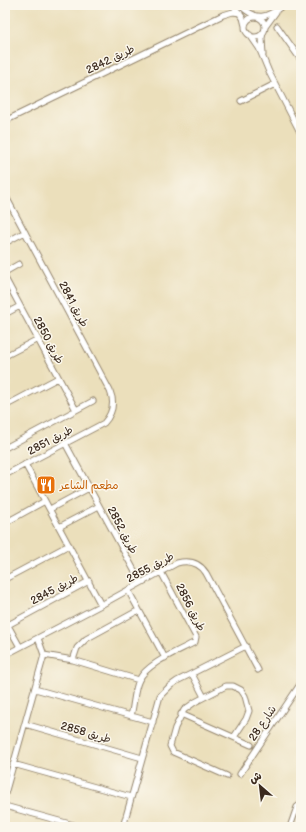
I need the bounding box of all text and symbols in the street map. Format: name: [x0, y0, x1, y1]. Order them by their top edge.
street label: طريق 2842: [84, 42, 137, 77]
street label: طريق 2841: [56, 279, 91, 329]
street label: طريق 2850: [31, 314, 66, 366]
street label: طريق 2851: [25, 423, 75, 458]
restaurant icon: مطعم الشاعر: [35, 474, 57, 496]
place label: مطعم الشاعر: [59, 479, 119, 494]
street label: طريق 2852: [105, 504, 140, 556]
street label: طريق 2855: [124, 550, 176, 585]
street label: طريق 2845: [28, 571, 80, 607]
street label: طريق 2856: [173, 581, 208, 633]
street label: شارع 28: [246, 703, 281, 744]
street label: طريق 2858: [59, 719, 113, 746]
north arrow: [240, 766, 280, 806]
text: ش: [247, 769, 264, 786]

